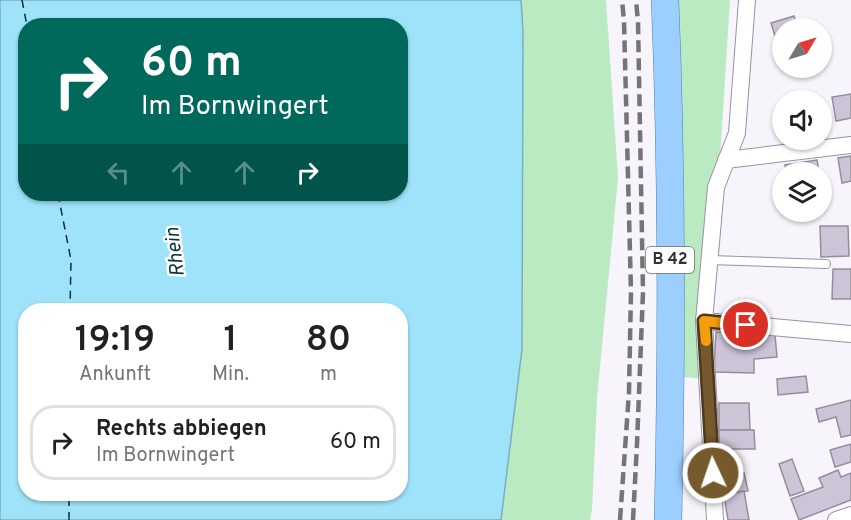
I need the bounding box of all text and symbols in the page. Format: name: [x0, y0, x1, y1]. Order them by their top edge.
north arrow: [772, 18, 832, 78]
map controls: [772, 18, 832, 222]
text: 60 m: [141, 38, 242, 91]
icon: right: [42, 42, 120, 120]
text: Im Bornwingert: [141, 90, 329, 124]
button: sound: [772, 90, 832, 150]
icon: left: [102, 156, 135, 189]
icon: ahead: [165, 156, 198, 189]
icon: ahead: [228, 156, 261, 189]
icon: right: [291, 156, 324, 189]
button: layers: [772, 162, 832, 222]
water label: Rhein: [160, 226, 192, 278]
road number: B 42: [646, 247, 694, 273]
pin: [720, 299, 771, 350]
icon: arrive: [729, 308, 762, 341]
text: 19:19: [75, 318, 155, 364]
text: 1: [223, 318, 238, 364]
text: 80: [306, 318, 351, 364]
text: Ankunft: [79, 362, 151, 388]
text: Min.: [212, 362, 249, 388]
text: m: [320, 362, 337, 388]
text: Rechts abbiegen: [96, 416, 267, 443]
icon: right: [45, 426, 78, 459]
text: 60 m: [330, 429, 381, 456]
position arrow: [681, 441, 745, 505]
text: Im Bornwingert: [96, 443, 235, 469]

